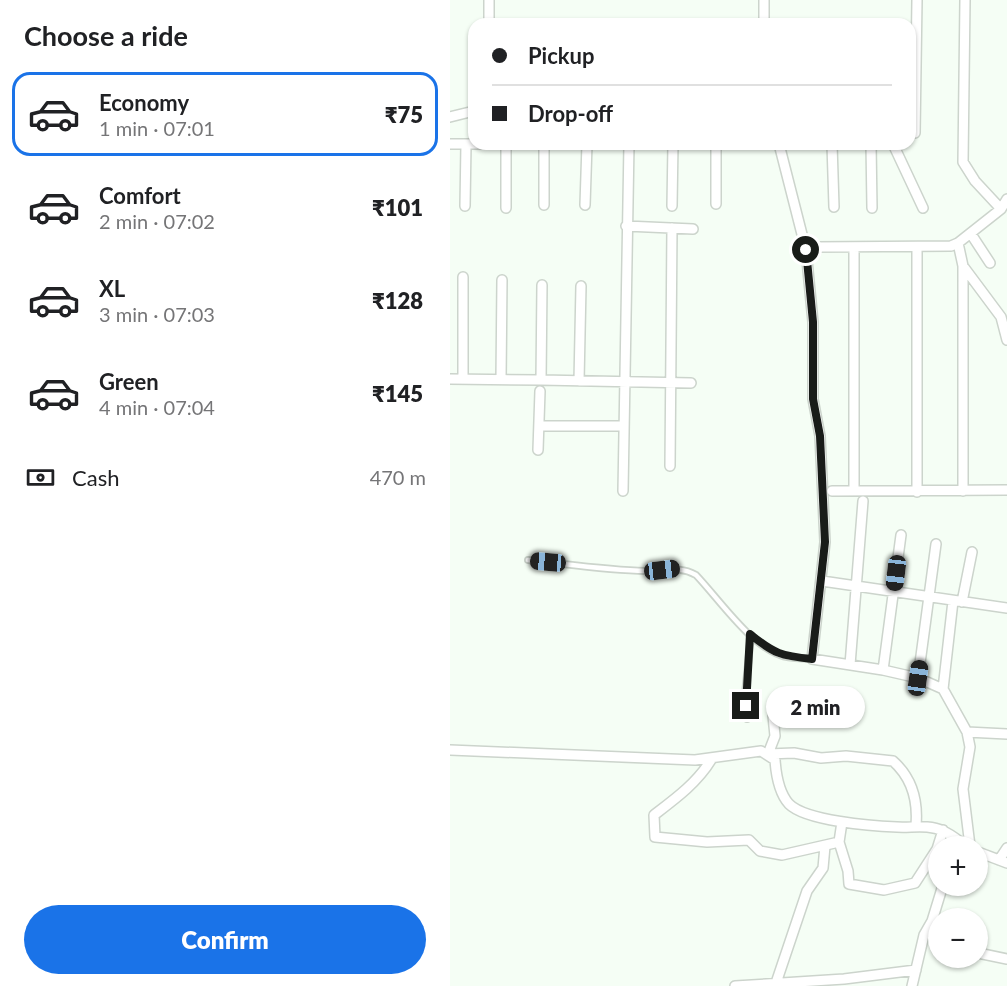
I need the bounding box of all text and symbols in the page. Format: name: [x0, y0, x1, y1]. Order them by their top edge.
text: Choose a ride: [24, 19, 188, 52]
text: Pickup: [528, 42, 594, 69]
icon: car: [27, 87, 81, 141]
text: Economy: [99, 89, 189, 116]
text: Drop-off: [528, 100, 613, 127]
text: ₹75: [385, 101, 423, 128]
text: 1 min · 07:01: [99, 116, 215, 140]
icon: car: [27, 180, 81, 234]
text: Comfort: [99, 182, 181, 209]
text: ₹101: [372, 194, 423, 221]
text: 2 min · 07:02: [99, 209, 215, 233]
route start: [792, 236, 819, 263]
icon: car: [27, 273, 81, 327]
text: XL: [99, 275, 125, 302]
text: ₹128: [372, 287, 423, 314]
text: 3 min · 07:03: [99, 302, 215, 326]
icon: car: [27, 366, 81, 420]
text: Green: [99, 368, 159, 395]
text: ₹145: [372, 380, 423, 407]
text: 4 min · 07:04: [99, 395, 215, 419]
icon: cash: [24, 461, 57, 494]
text: Cash: [72, 464, 119, 491]
text: 470 m: [370, 465, 426, 489]
car: [529, 551, 567, 573]
car: [885, 554, 907, 592]
car: [643, 559, 681, 581]
car: [907, 659, 929, 697]
callout: 2 min: [767, 685, 866, 727]
route end: [732, 692, 759, 719]
text: 2 min: [791, 695, 840, 719]
map controls: [928, 836, 988, 968]
button: +: [928, 836, 988, 896]
button: Confirm: [24, 905, 426, 974]
button: −: [928, 908, 988, 968]

